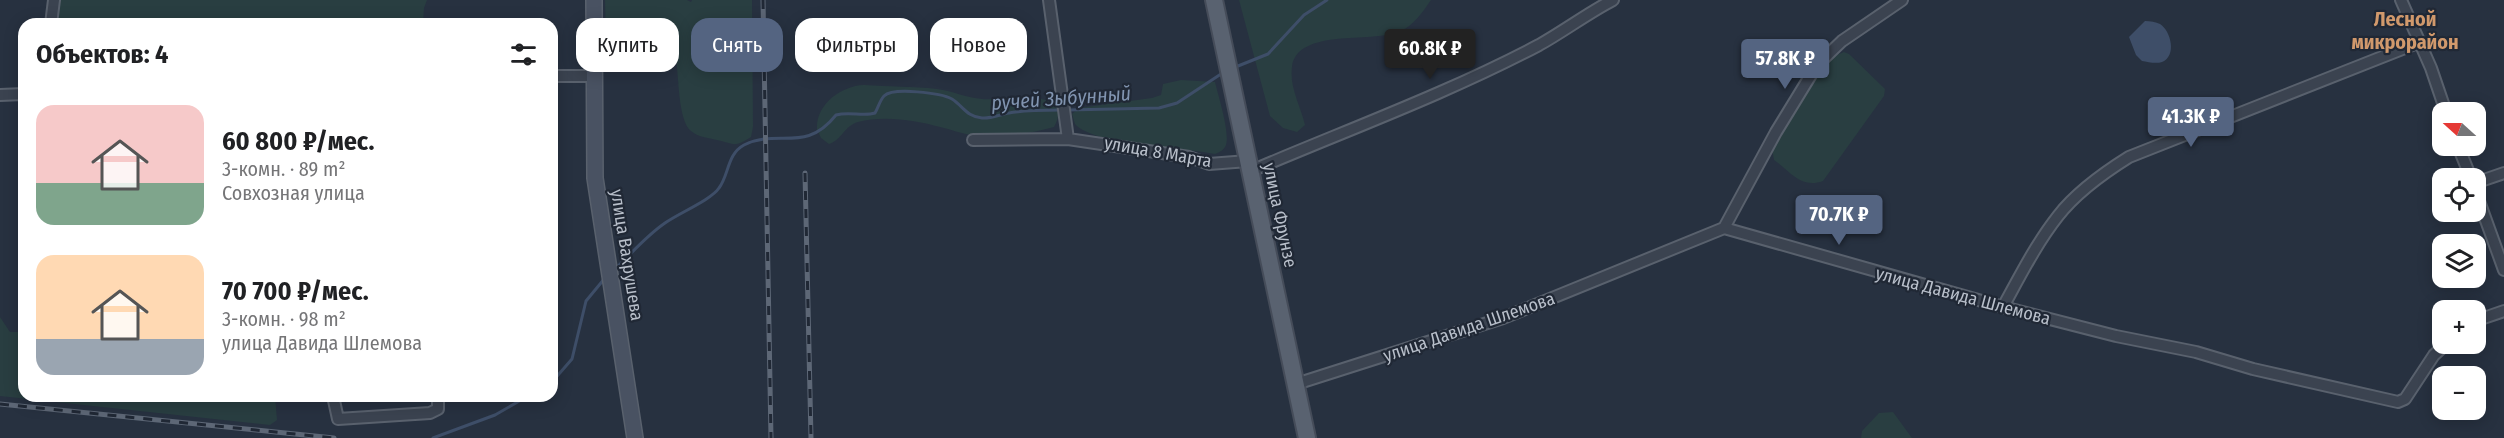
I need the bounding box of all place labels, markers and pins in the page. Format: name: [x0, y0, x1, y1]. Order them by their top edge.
pin: 60.8K ₽: [1375, 29, 1485, 80]
pin: 57.8K ₽: [1730, 39, 1840, 90]
pin: 41.3K ₽: [2136, 97, 2246, 148]
pin: 70.7K ₽: [1784, 195, 1894, 246]

